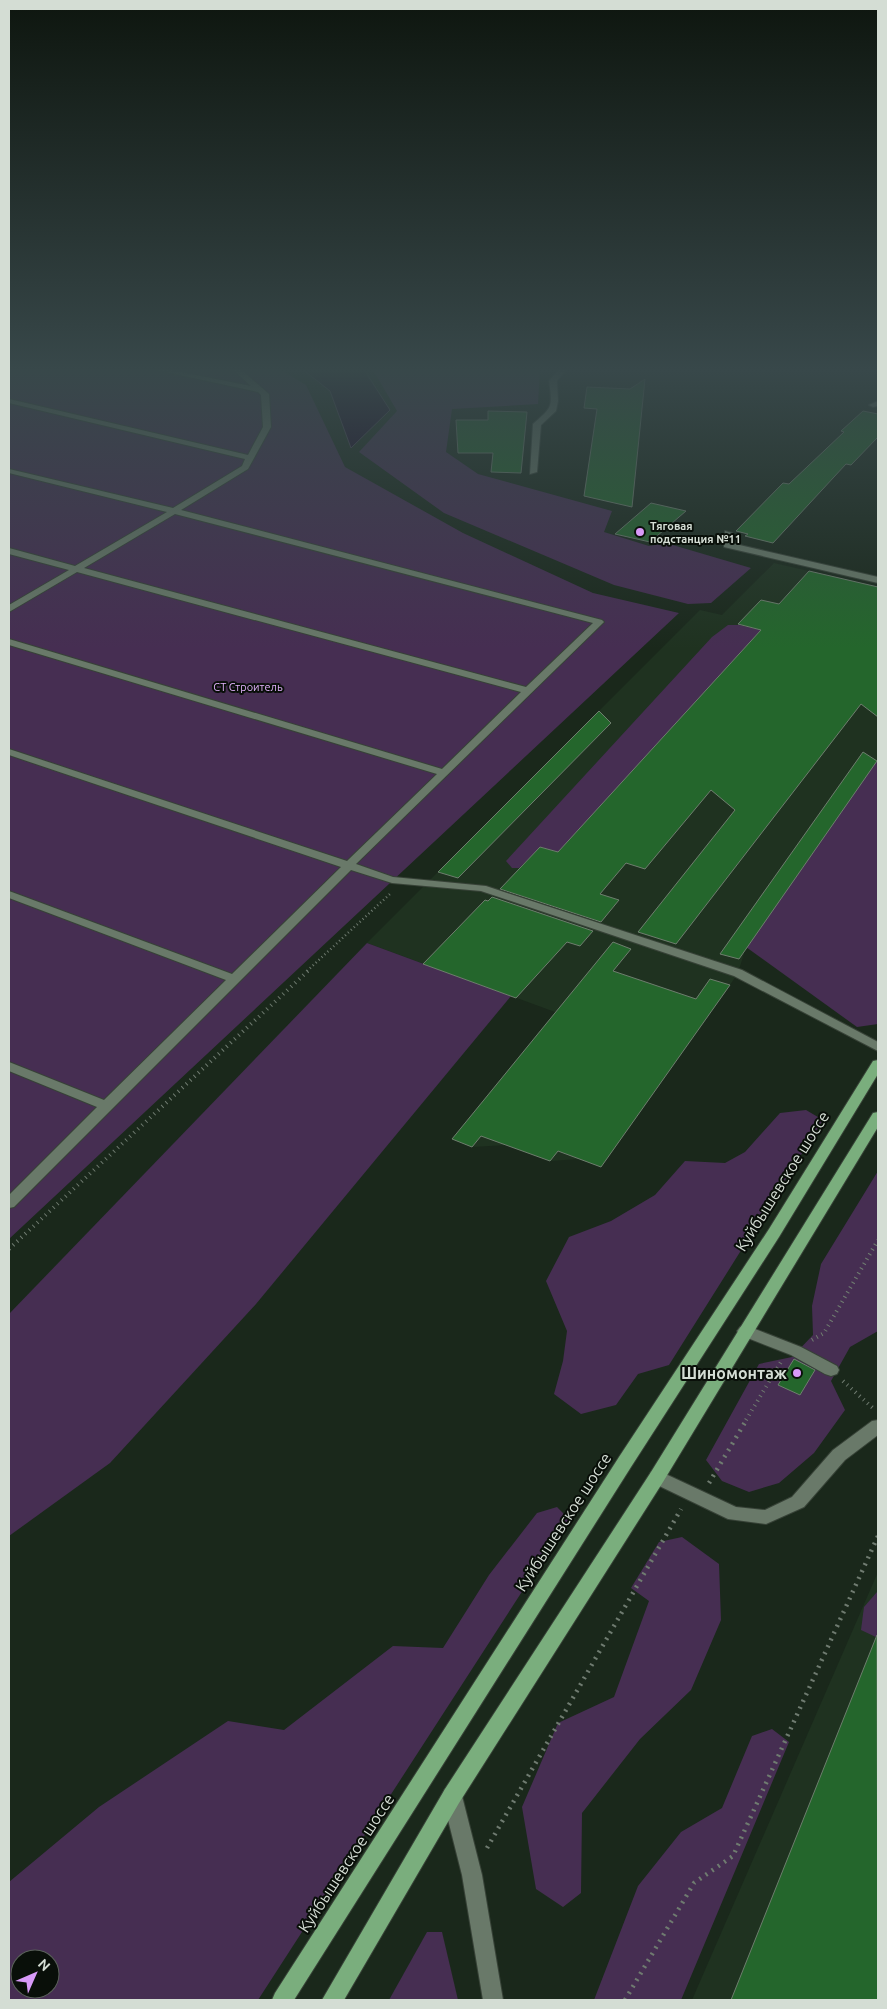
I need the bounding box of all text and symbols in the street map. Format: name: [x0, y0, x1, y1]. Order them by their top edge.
place label: Тяговая подстанция №11: [650, 520, 741, 545]
marker: Тяговая подстанция №11: [634, 526, 646, 538]
park label: СТ Строитель: [213, 681, 283, 693]
street label: Куйбышевское шоссе: [732, 1108, 832, 1254]
place label: Шиномонтаж: [681, 1364, 787, 1382]
marker: Шиномонтаж: [791, 1367, 803, 1379]
street label: Куйбышевское шоссе: [511, 1449, 615, 1595]
street label: Куйбышевское шоссе: [294, 1790, 398, 1936]
north arrow: [10, 1949, 60, 1999]
text: N: [35, 1955, 54, 1974]

